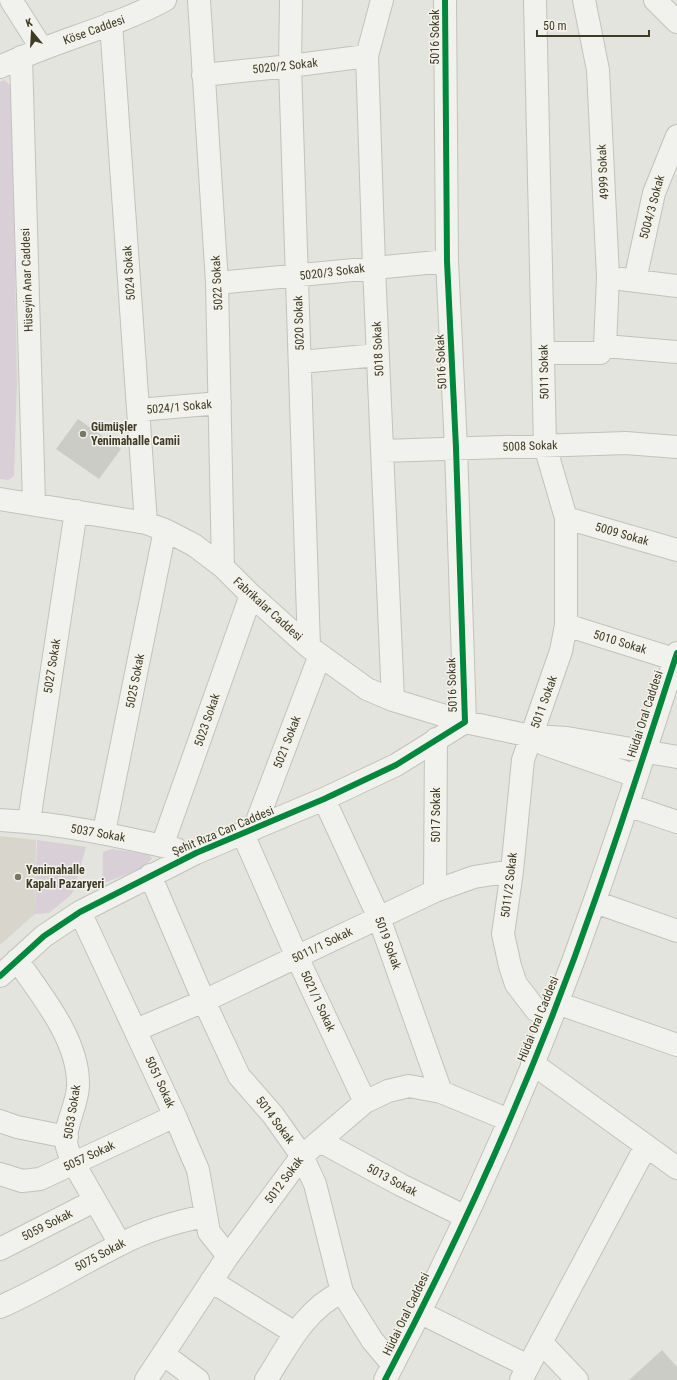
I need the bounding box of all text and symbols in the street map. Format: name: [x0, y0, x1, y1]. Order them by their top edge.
street label: 5016 Sokak: [428, 9, 442, 65]
north arrow: [12, 12, 52, 52]
street label: Köse Caddesi: [61, 12, 127, 48]
scale bar: [537, 12, 649, 38]
text: K: [24, 16, 35, 30]
text: 50 m: [543, 19, 567, 33]
street label: 5020/2 Sokak: [252, 56, 319, 76]
street label: 4999 Sokak: [595, 143, 611, 200]
street label: 5004/3 Sokak: [637, 173, 667, 241]
street label: Hüseyin Anar Caddesi: [18, 228, 36, 332]
street label: 5024 Sokak: [120, 244, 138, 301]
street label: 5022 Sokak: [209, 254, 225, 311]
street label: 5020/3 Sokak: [299, 261, 366, 283]
street label: 5020 Sokak: [291, 295, 307, 351]
street label: 5018 Sokak: [370, 320, 386, 377]
street label: 5016 Sokak: [433, 333, 449, 390]
street label: 5011 Sokak: [537, 344, 551, 400]
street label: 5024/1 Sokak: [146, 397, 213, 417]
place label: Gümüşler Yenimahalle Camii: [91, 420, 180, 448]
marker: Gümüşler Yenimahalle Camii: [78, 429, 88, 439]
street label: 5008 Sokak: [502, 438, 558, 454]
street label: 5009 Sokak: [594, 520, 651, 549]
street label: Fabrikalar Caddesi: [231, 574, 305, 644]
street label: 5010 Sokak: [592, 627, 649, 657]
street label: 5027 Sokak: [41, 637, 63, 694]
street label: 5025 Sokak: [123, 652, 147, 709]
street label: 5016 Sokak: [444, 657, 460, 713]
street label: Hüdai Oral Caddesi: [624, 669, 666, 759]
street label: 5011 Sokak: [528, 673, 560, 730]
street label: 5023 Sokak: [191, 691, 223, 748]
street label: 5021 Sokak: [271, 713, 304, 770]
street label: 5017 Sokak: [429, 787, 443, 843]
street label: Şehit Rıza Can Caddesi: [170, 803, 276, 859]
street label: 5037 Sokak: [70, 821, 127, 845]
street label: 5011/2 Sokak: [498, 851, 520, 918]
place label: Yenimahalle Kapalı Pazaryeri: [26, 863, 104, 891]
marker: Yenimahalle Kapalı Pazaryeri: [13, 872, 23, 882]
street label: 5019 Sokak: [372, 915, 404, 972]
street label: 5011/1 Sokak: [289, 924, 355, 966]
street label: 5021/1 Sokak: [298, 968, 338, 1034]
street label: Hüdai Oral Caddesi: [515, 974, 561, 1064]
street label: 5051 Sokak: [142, 1054, 178, 1111]
street label: 5053 Sokak: [61, 1083, 83, 1140]
street label: 5014 Sokak: [253, 1094, 298, 1147]
street label: 5057 Sokak: [61, 1138, 118, 1174]
street label: 5012 Sokak: [262, 1153, 307, 1206]
street label: 5013 Sokak: [364, 1161, 420, 1199]
street label: 5059 Sokak: [19, 1206, 75, 1244]
street label: 5075 Sokak: [72, 1236, 128, 1274]
street label: Hüdai Oral Caddesi: [380, 1270, 432, 1358]

